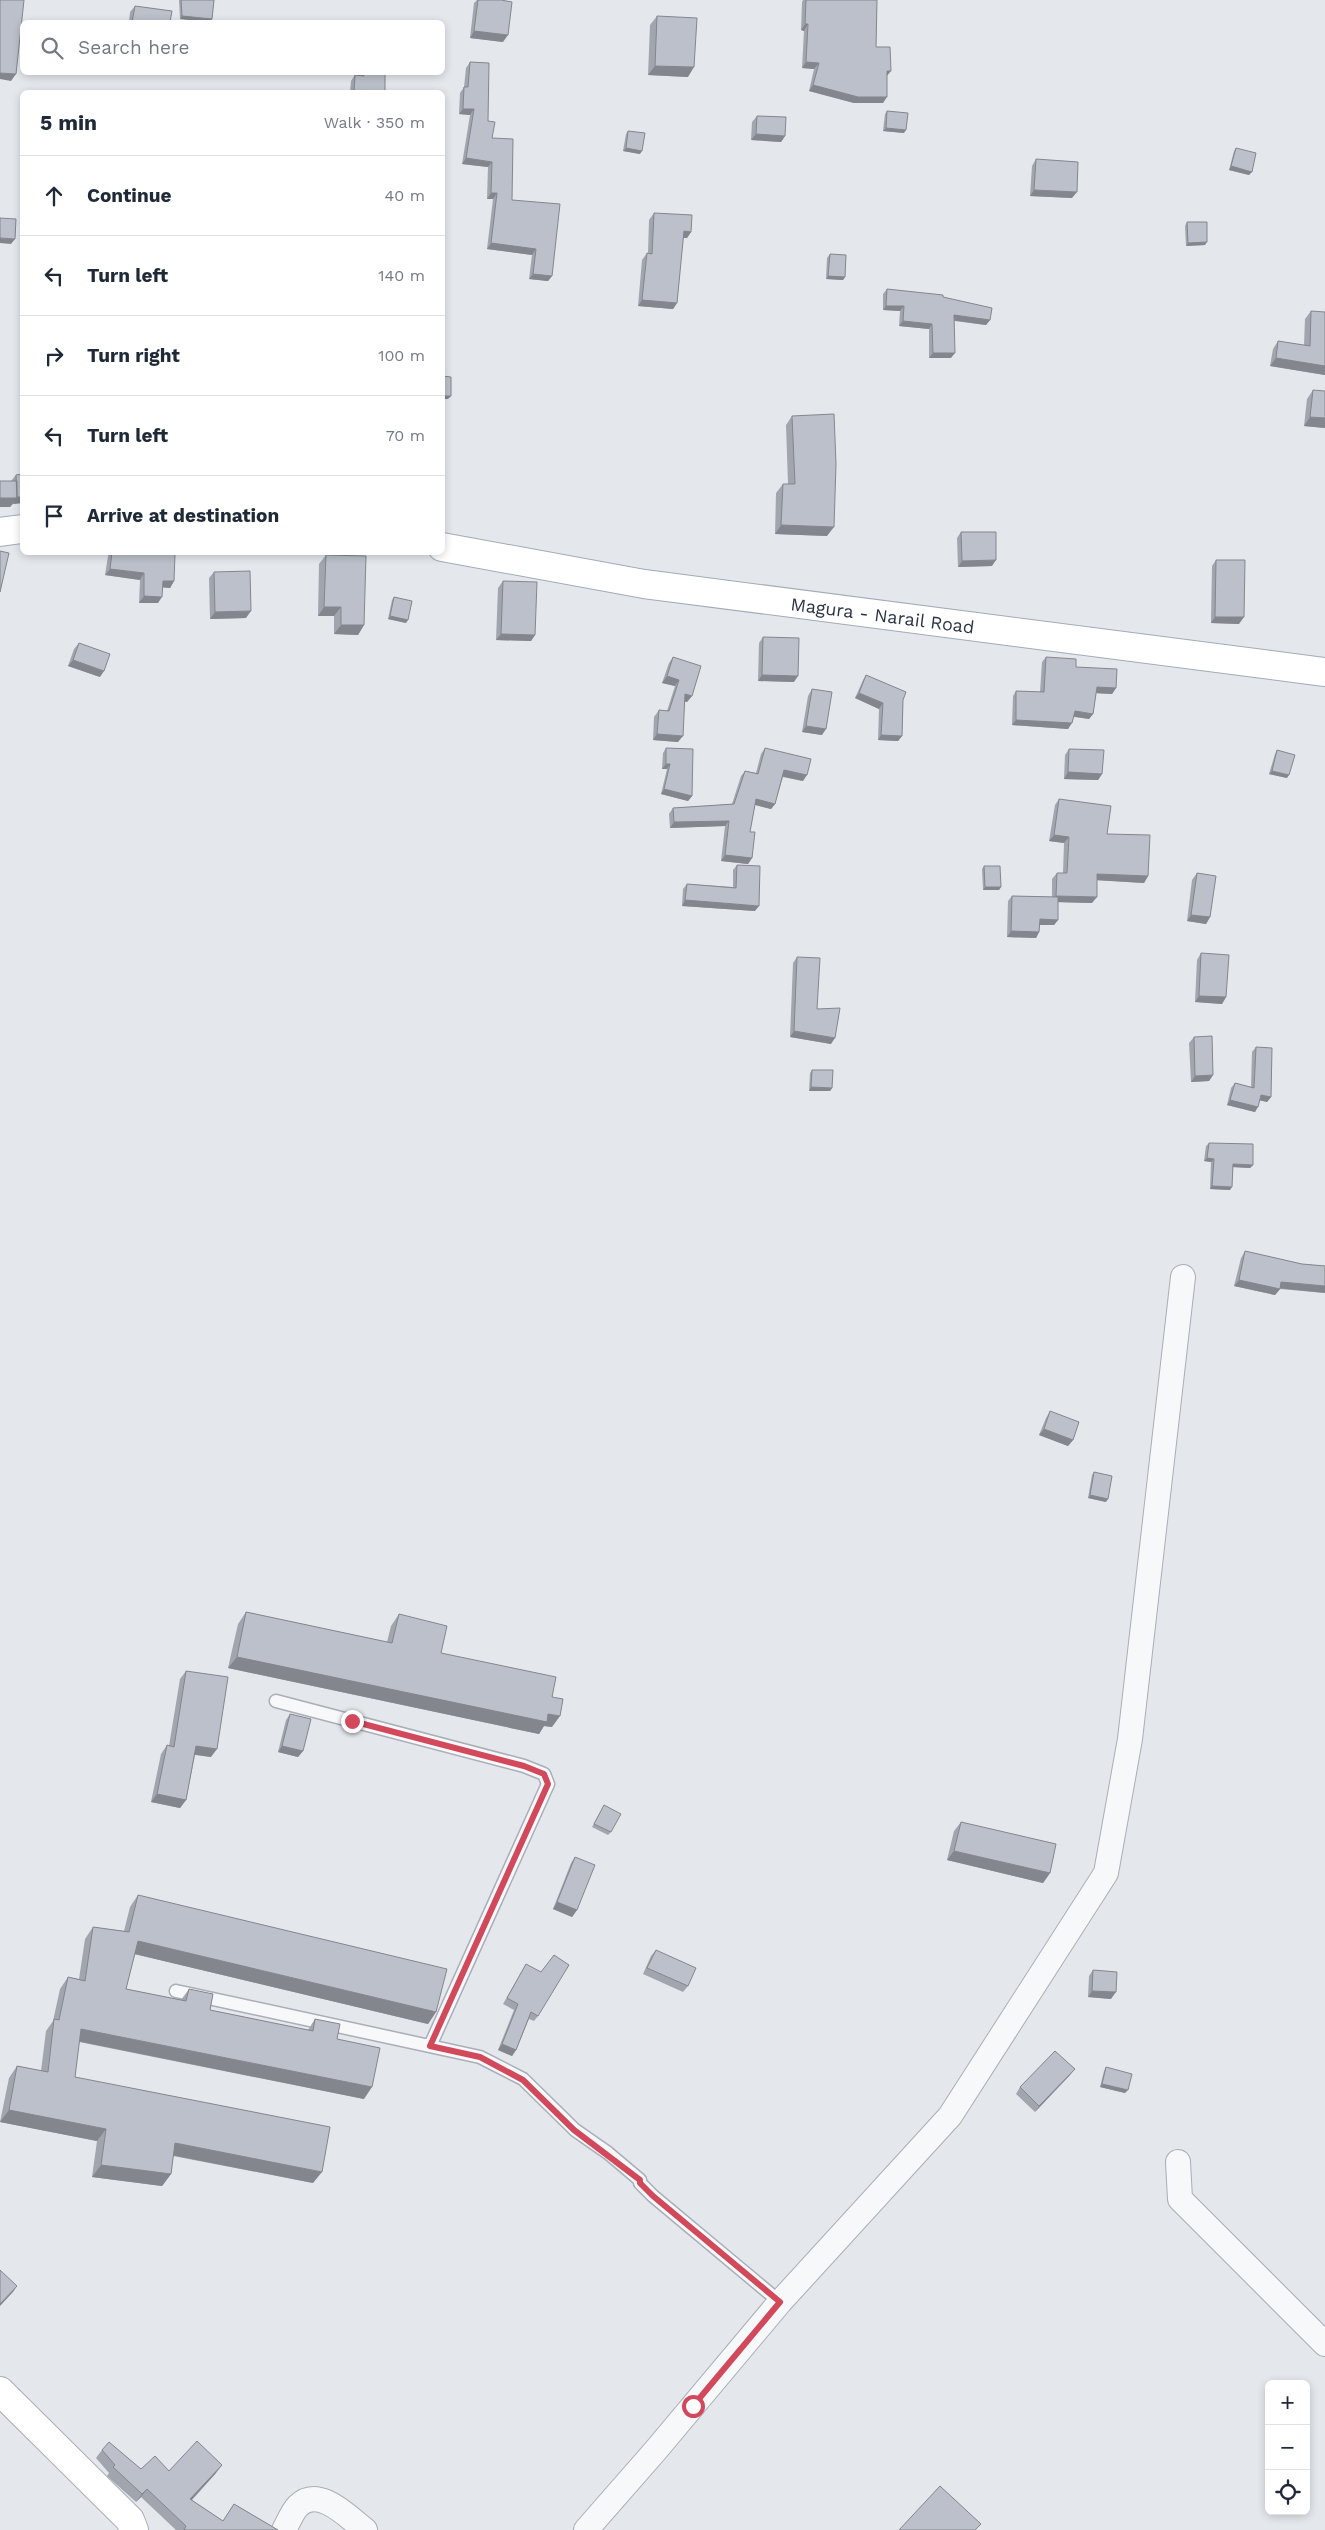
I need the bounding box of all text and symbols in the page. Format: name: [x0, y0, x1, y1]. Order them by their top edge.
search box: [20, 20, 445, 75]
icon: search: [38, 34, 66, 62]
text: Search here: [78, 36, 189, 59]
text: 5 min: [40, 110, 97, 135]
text: Walk · 350 m: [324, 113, 425, 132]
icon: ahead: [40, 182, 68, 210]
text: Continue: [87, 184, 171, 207]
text: 40 m: [385, 186, 425, 205]
icon: left: [40, 262, 68, 290]
text: Turn left: [87, 264, 168, 287]
text: 140 m: [378, 266, 425, 285]
icon: right: [40, 342, 68, 370]
text: Turn right: [87, 344, 180, 367]
text: 100 m: [378, 346, 425, 365]
icon: left: [40, 422, 68, 450]
text: Turn left: [87, 424, 168, 447]
text: 70 m: [386, 426, 425, 445]
icon: arrive: [40, 502, 68, 530]
text: Arrive at destination: [87, 504, 279, 527]
street label: Magura - Narail Road: [790, 593, 976, 637]
route end: [341, 1710, 364, 1733]
map controls: [1265, 2380, 1310, 2515]
button: +: [1265, 2380, 1310, 2425]
route start: [682, 2395, 705, 2418]
button: −: [1265, 2425, 1310, 2470]
button: locate: [1265, 2470, 1310, 2515]

